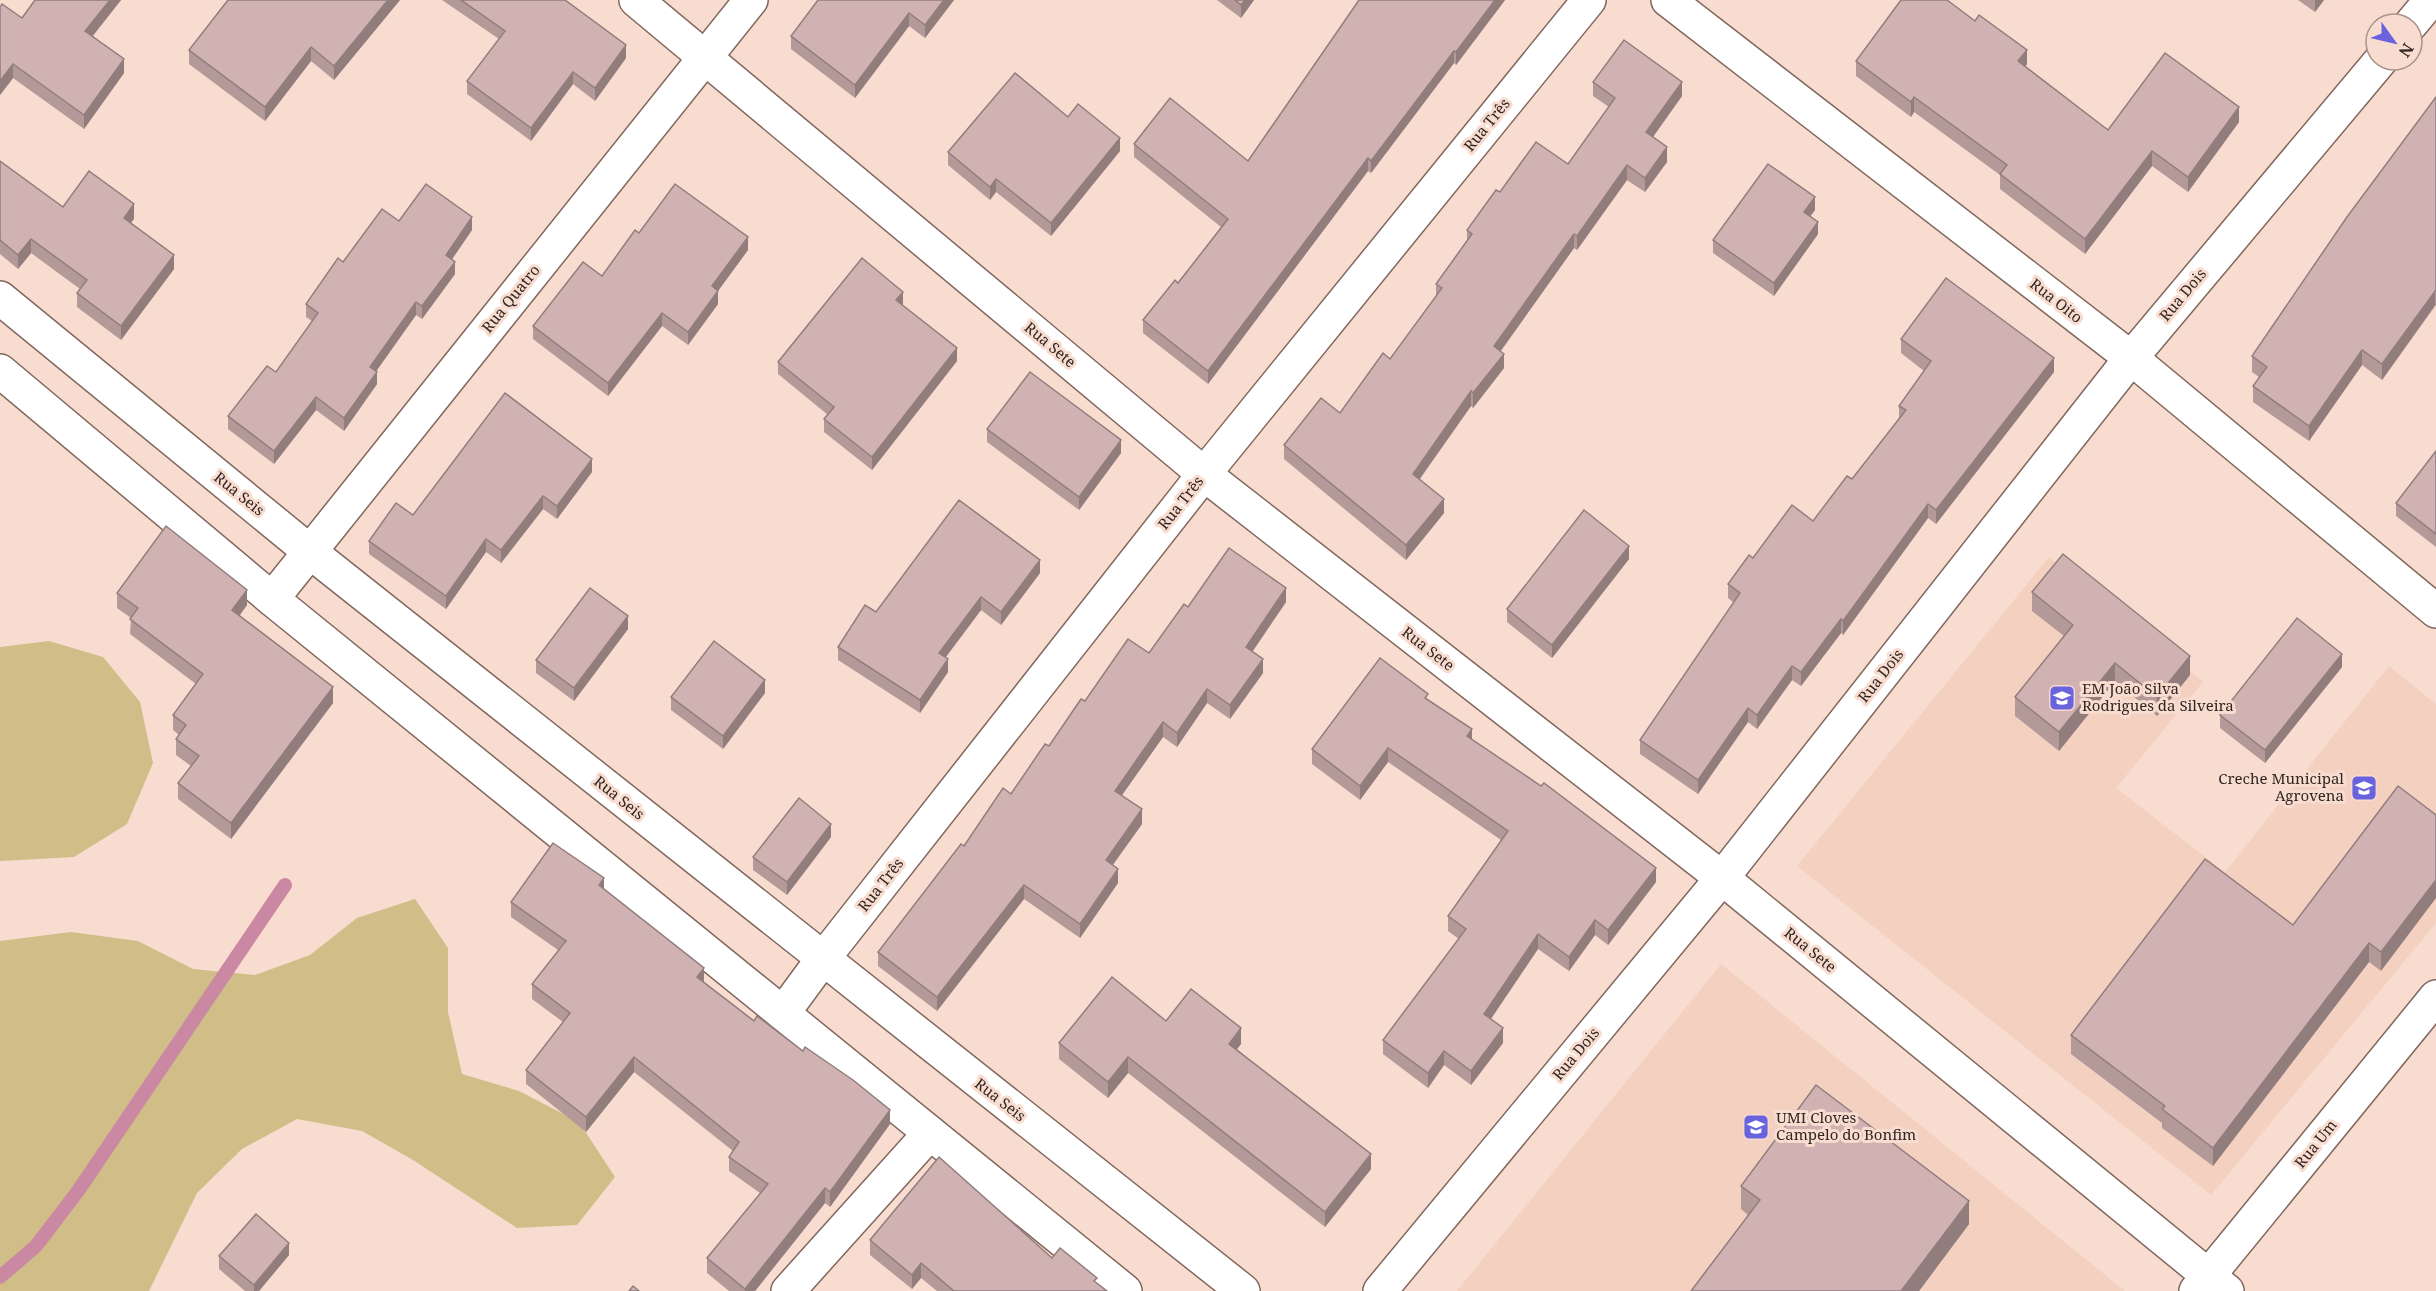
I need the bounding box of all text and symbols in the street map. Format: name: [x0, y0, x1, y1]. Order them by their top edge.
north arrow: [2364, 12, 2424, 72]
text: N: [2394, 39, 2419, 62]
street label: Rua Três: [1459, 94, 1514, 155]
street label: Rua Quatro: [477, 260, 544, 336]
street label: Rua Dois: [2154, 264, 2210, 325]
street label: Rua Oito: [2026, 273, 2087, 327]
street label: Rua Sete: [1021, 317, 1081, 372]
street label: Rua Seis: [210, 467, 269, 520]
street label: Rua Três: [1153, 471, 1208, 533]
street label: Rua Sete: [1398, 621, 1459, 675]
street label: Rua Dois: [1853, 644, 1908, 706]
place label: EM João Silva Rodrigues da Silveira: [2082, 678, 2234, 715]
school or university icon: EM João Silva Rodrigues da Silveira: [2047, 683, 2077, 713]
place label: Creche Municipal Agrovena: [2218, 768, 2344, 805]
street label: Rua Seis: [590, 771, 649, 824]
school or university icon: Creche Municipal Agrovena: [2349, 773, 2379, 803]
street label: Rua Três: [853, 853, 908, 915]
street label: Rua Sete: [1781, 922, 1841, 976]
street label: Rua Dois: [1547, 1023, 1603, 1084]
street label: Rua Seis: [971, 1073, 1030, 1126]
place label: UMI Cloves Campelo do Bonfim: [1776, 1107, 1916, 1144]
school or university icon: UMI Cloves Campelo do Bonfim: [1741, 1112, 1771, 1142]
street label: Rua Um: [2290, 1115, 2341, 1172]

